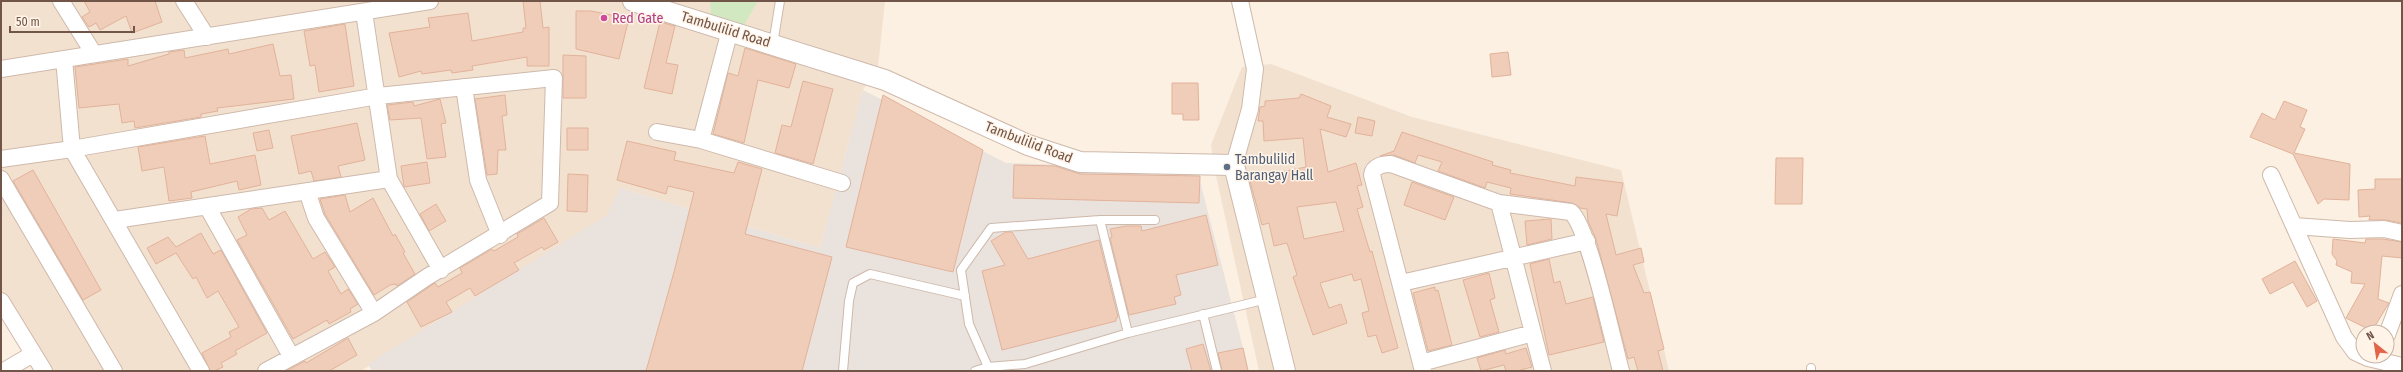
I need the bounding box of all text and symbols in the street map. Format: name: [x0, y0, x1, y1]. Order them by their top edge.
scale bar: [10, 8, 134, 34]
street label: Tambulilid Road: [679, 8, 773, 51]
place label: Red Gate: [612, 10, 663, 27]
marker: Red Gate: [599, 13, 609, 23]
text: 50 m: [16, 15, 40, 29]
street label: Tambulilid Road: [983, 118, 1075, 167]
place label: Tambulilid Barangay Hall: [1235, 151, 1314, 184]
marker: Tambulilid Barangay Hall: [1222, 162, 1232, 172]
north arrow: [2355, 324, 2395, 364]
text: N: [2364, 328, 2376, 343]

